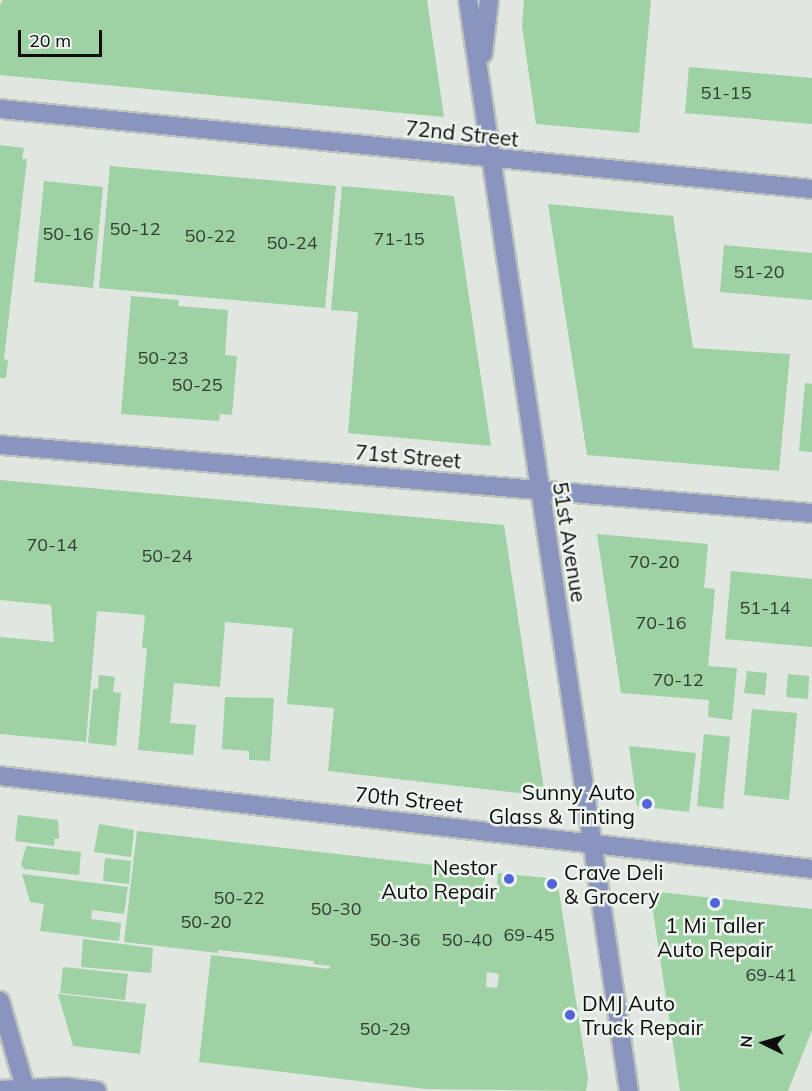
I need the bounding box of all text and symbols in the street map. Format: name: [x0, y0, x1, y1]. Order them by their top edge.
scale bar: [21, 18, 105, 56]
text: 20 m: [29, 29, 71, 52]
house number: 51-15: [701, 82, 751, 104]
street label: 72nd Street: [404, 115, 520, 151]
house number: 50-12: [110, 218, 160, 240]
house number: 50-16: [43, 223, 93, 245]
house number: 50-22: [185, 225, 235, 247]
house number: 71-15: [374, 228, 424, 250]
house number: 50-24: [267, 232, 317, 254]
house number: 51-20: [734, 261, 784, 283]
house number: 50-23: [138, 347, 188, 369]
house number: 50-25: [172, 374, 222, 396]
street label: 71st Street: [354, 439, 462, 473]
street label: 51st Avenue: [548, 480, 592, 604]
house number: 70-14: [27, 534, 77, 556]
house number: 50-24: [142, 545, 192, 567]
house number: 70-20: [629, 551, 679, 573]
house number: 51-14: [740, 597, 790, 619]
house number: 70-16: [636, 612, 686, 634]
house number: 70-12: [653, 669, 703, 691]
place label: Sunny Auto Glass & Tinting: [489, 779, 635, 829]
street label: 70th Street: [354, 781, 464, 817]
marker: Sunny Auto Glass & Tinting: [640, 797, 654, 811]
place label: Nestor Auto Repair: [381, 854, 497, 904]
place label: Crave Deli & Grocery: [564, 859, 663, 909]
marker: Nestor Auto Repair: [502, 872, 516, 886]
marker: Crave Deli & Grocery: [545, 877, 559, 891]
house number: 50-22: [214, 887, 264, 909]
marker: 1 Mi Taller Auto Repair: [708, 896, 722, 910]
house number: 50-30: [311, 898, 361, 920]
house number: 50-20: [181, 911, 231, 933]
place label: 1 Mi Taller Auto Repair: [657, 912, 773, 962]
house number: 69-45: [504, 924, 554, 946]
house number: 50-36: [370, 929, 420, 951]
house number: 50-40: [442, 929, 492, 951]
house number: 69-41: [746, 964, 796, 986]
place label: DMJ Auto Truck Repair: [582, 990, 703, 1040]
marker: DMJ Auto Truck Repair: [563, 1008, 577, 1022]
north arrow: [734, 1013, 794, 1073]
house number: 50-29: [360, 1018, 410, 1040]
text: N: [736, 1035, 757, 1048]

